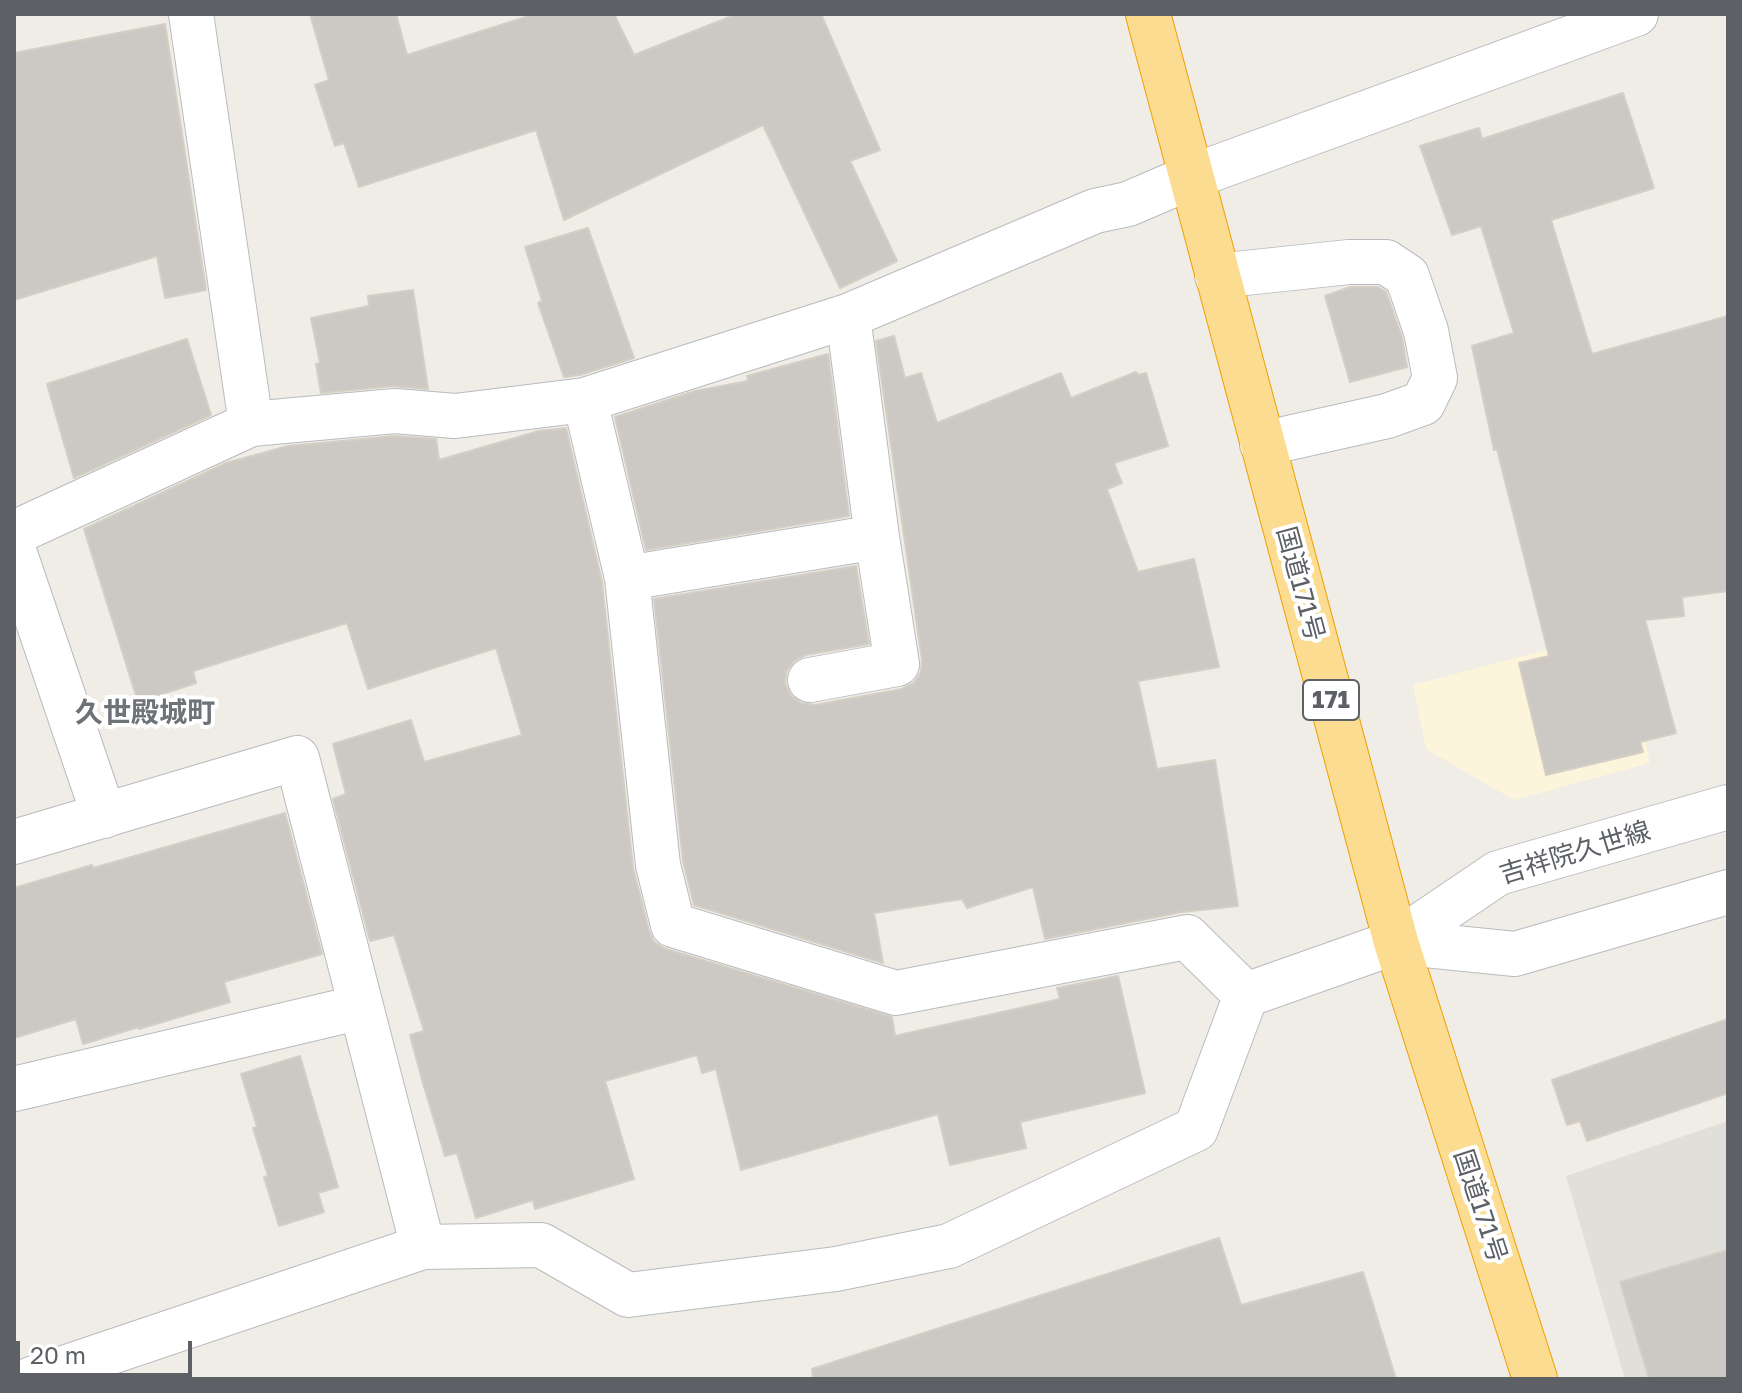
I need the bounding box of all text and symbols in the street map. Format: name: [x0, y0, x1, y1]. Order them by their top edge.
street label: 国道171号: [1270, 523, 1330, 645]
road number: 171: [1303, 680, 1359, 720]
district label: 久世殿城町: [75, 696, 215, 730]
street label: 吉祥院久世線: [1496, 815, 1654, 891]
street label: 国道171号: [1447, 1146, 1513, 1266]
scale bar: [20, 1325, 196, 1375]
text: 20 m: [30, 1340, 86, 1369]

